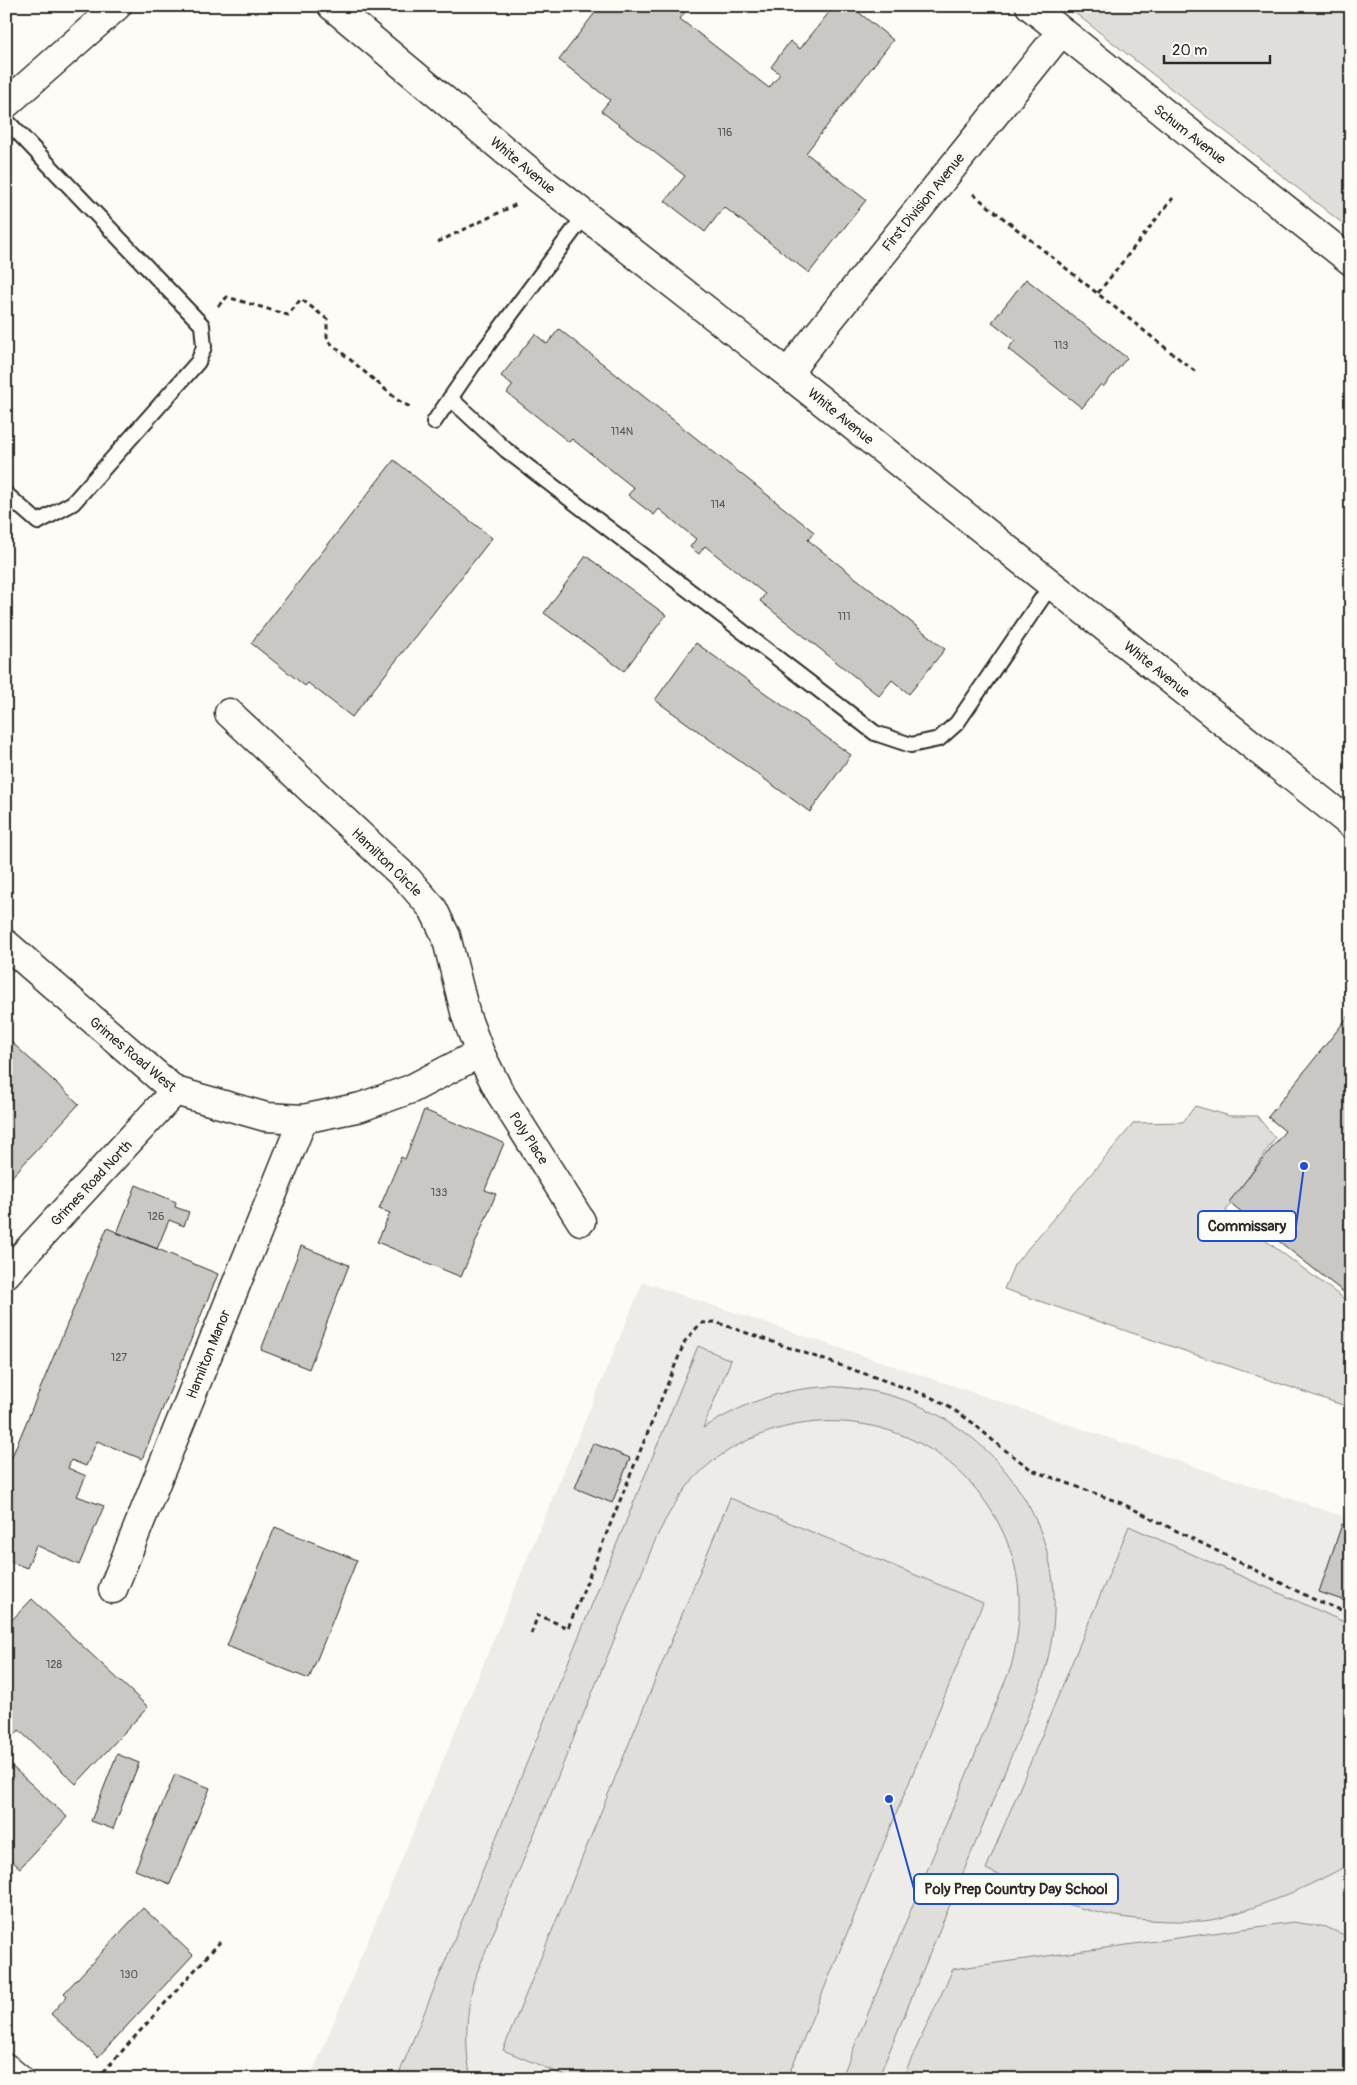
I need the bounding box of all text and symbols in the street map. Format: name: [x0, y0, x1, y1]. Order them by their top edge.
scale bar: [1164, 32, 1271, 64]
text: 20 m: [1172, 41, 1207, 60]
street label: Schum Avenue: [1150, 101, 1229, 168]
house number: 116: [717, 126, 733, 139]
street label: White Avenue: [487, 133, 559, 198]
street label: First Division Avenue: [879, 150, 968, 255]
house number: 113: [1054, 339, 1068, 352]
street label: White Avenue: [804, 385, 877, 448]
house number: 114N: [611, 425, 633, 438]
house number: 114: [711, 498, 726, 511]
house number: 111: [838, 610, 850, 623]
street label: White Avenue: [1120, 638, 1193, 701]
street label: Hamilton Circle: [348, 825, 425, 900]
street label: Grimes Road West: [86, 1013, 180, 1096]
street label: Poly Place: [505, 1109, 552, 1168]
street label: Grimes Road North: [47, 1137, 136, 1230]
house number: 133: [431, 1186, 447, 1199]
house number: 126: [148, 1210, 164, 1223]
callout: Commissary: [1198, 1211, 1296, 1241]
text: Commissary: [1208, 1217, 1287, 1236]
street label: Hamilton Manor: [183, 1307, 234, 1401]
house number: 127: [111, 1351, 127, 1364]
house number: 128: [46, 1658, 62, 1671]
callout: Poly Prep Country Day School: [914, 1874, 1118, 1904]
text: Poly Prep Country Day School: [924, 1880, 1108, 1899]
house number: 130: [120, 1968, 138, 1981]

